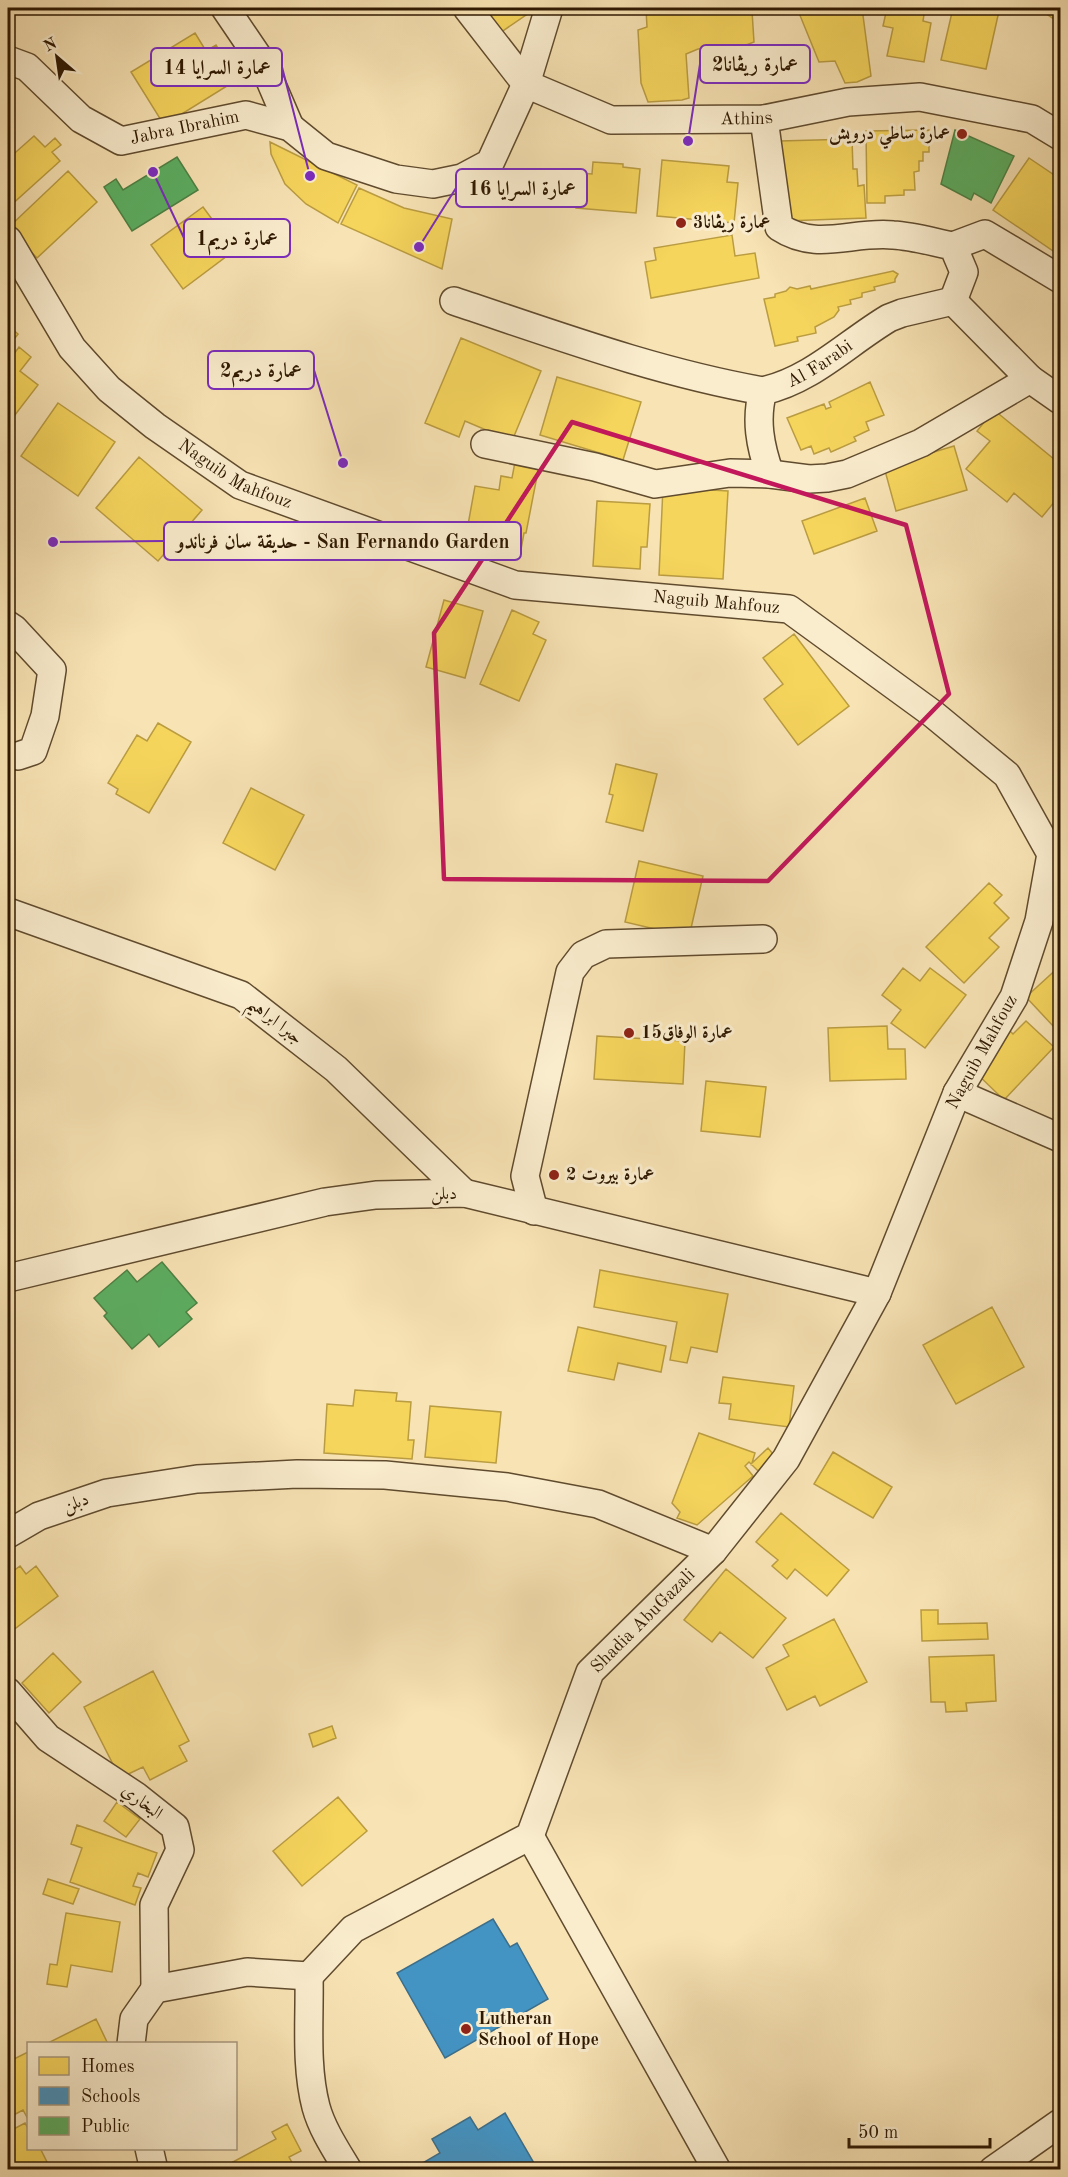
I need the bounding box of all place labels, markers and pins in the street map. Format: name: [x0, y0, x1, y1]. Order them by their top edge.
callout: عمارة ريڤانا2: [700, 45, 810, 83]
callout: عمارة السرايا 14: [151, 48, 282, 86]
place label: عمارة ساطي درويش: [829, 125, 950, 150]
marker: عمارة ساطي درويش: [955, 127, 969, 141]
callout: عمارة السرايا 16: [456, 169, 587, 207]
place label: عمارة ريڤانا3: [693, 213, 771, 233]
marker: عمارة ريڤانا3: [674, 216, 688, 230]
callout: عمارة دريم1: [184, 219, 290, 257]
callout: عمارة دريم2: [208, 351, 314, 389]
callout: حديقة سان فرناندو - San Fernando Garden: [164, 522, 521, 560]
place label: عمارة الوفاق15: [641, 1024, 733, 1043]
marker: عمارة الوفاق15: [622, 1026, 636, 1040]
place label: عمارة بيروت 2: [566, 1166, 655, 1185]
marker: عمارة بيروت 2: [547, 1168, 561, 1182]
place label: Lutheran School of Hope: [478, 2010, 599, 2049]
marker: Lutheran School of Hope: [459, 2022, 473, 2036]

